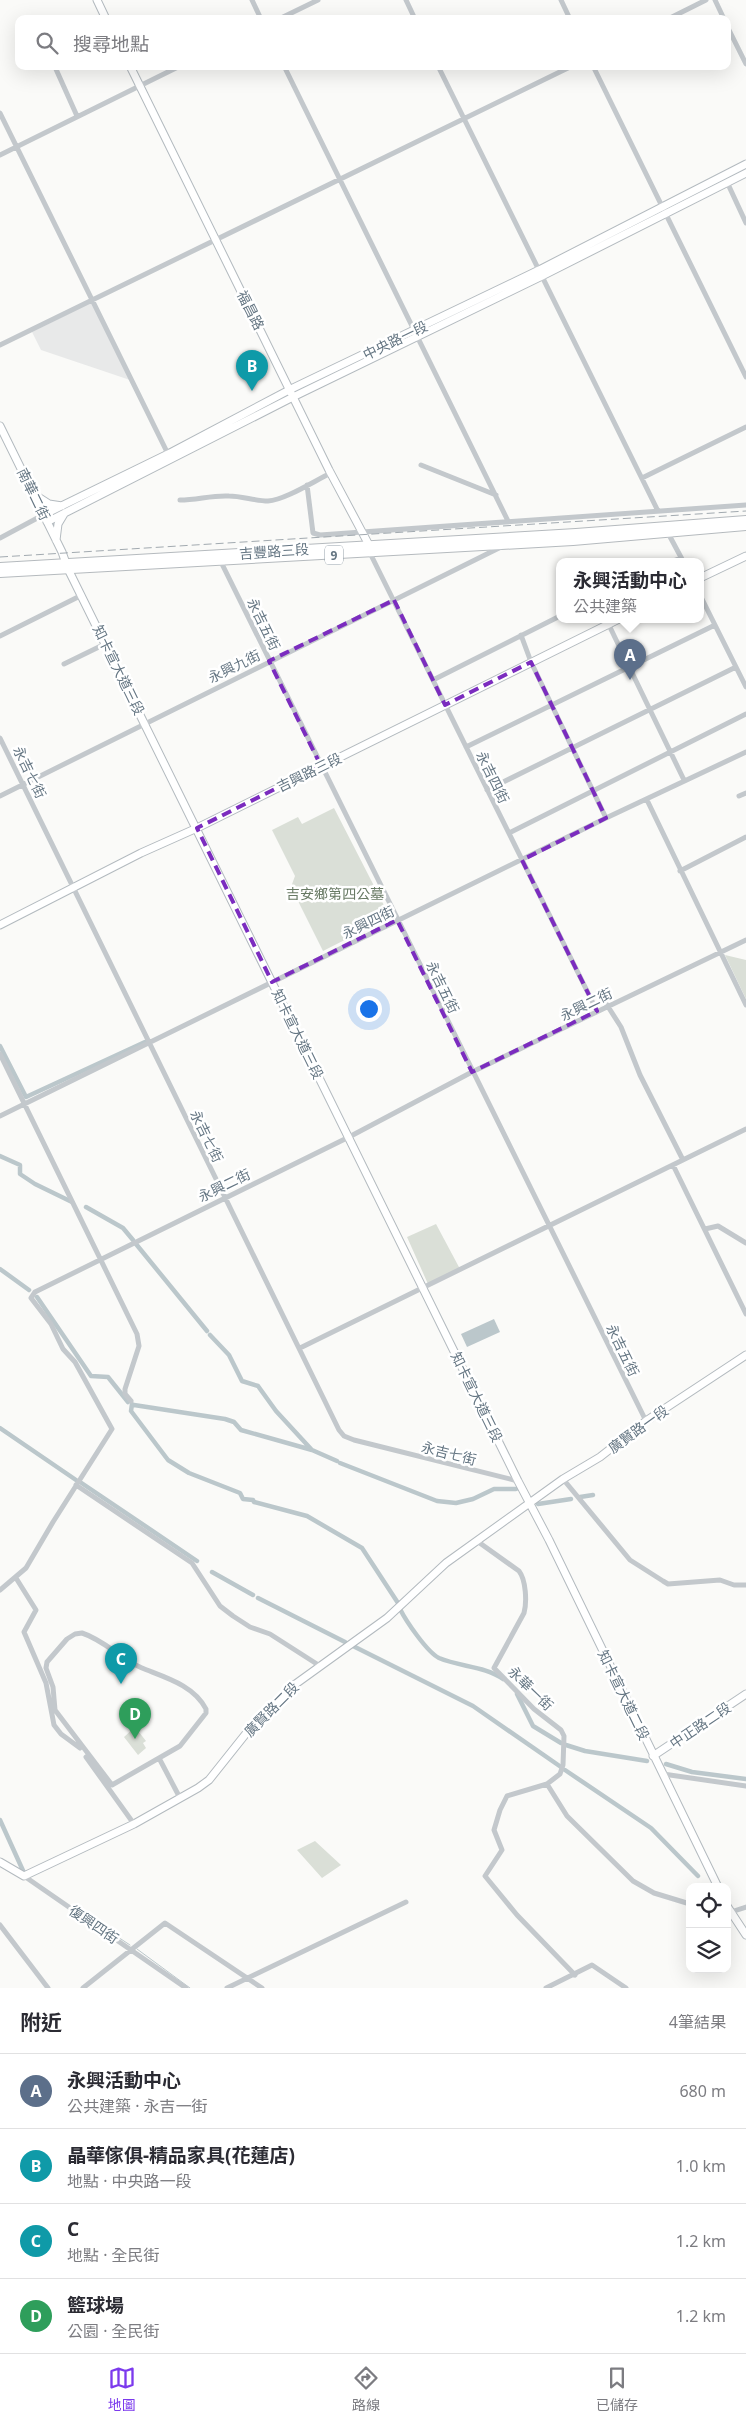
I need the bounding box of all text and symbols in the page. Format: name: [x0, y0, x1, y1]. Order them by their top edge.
search box: [15, 15, 731, 70]
icon: search: [33, 29, 61, 57]
text: 搜尋地點: [73, 31, 149, 57]
street label: 福昌路: [233, 287, 269, 333]
street label: 中央路一段: [359, 316, 431, 364]
pin: B: [236, 350, 268, 391]
street label: 南華二街: [13, 465, 55, 523]
street label: 吉豐路三段: [238, 539, 310, 563]
road number: 9: [325, 546, 343, 564]
popup: [556, 558, 704, 623]
text: 永興活動中心: [573, 567, 687, 593]
street label: 永吉五街: [243, 595, 285, 653]
text: 公共建築: [573, 595, 637, 617]
street label: 知卡宣大道三段: [89, 622, 149, 718]
pin: A: [614, 639, 646, 680]
street label: 永興九街: [205, 645, 263, 687]
street label: 永吉七街: [9, 743, 51, 801]
street label: 吉興路三段: [273, 748, 345, 796]
street label: 永吉四街: [472, 748, 514, 806]
park label: 吉安鄉第四公墓: [286, 884, 384, 903]
street label: 永興四街: [339, 901, 397, 943]
street label: 永吉五街: [422, 958, 464, 1016]
street label: 永興二街: [557, 983, 615, 1025]
street label: 知卡宣大道三段: [268, 986, 328, 1082]
your location: [356, 996, 382, 1022]
street label: 永吉七街: [186, 1107, 228, 1165]
street label: 永興二街: [195, 1164, 253, 1206]
street label: 永吉五街: [602, 1321, 644, 1379]
street label: 知卡宣大道三段: [447, 1349, 507, 1445]
street label: 廣賢路一段: [604, 1401, 672, 1457]
street label: 永吉七街: [420, 1437, 478, 1469]
pin: C: [105, 1643, 137, 1684]
street label: 知卡宣大道二段: [594, 1647, 654, 1743]
street label: 永華一街: [504, 1662, 558, 1714]
street label: 廣賢路二段: [240, 1678, 302, 1740]
pin: D: [119, 1698, 151, 1739]
street label: 中正路二段: [666, 1698, 734, 1752]
map controls: [686, 1883, 731, 1973]
button: locate: [686, 1883, 731, 1928]
street label: 復興四街: [65, 1900, 123, 1948]
button: layers: [686, 1928, 731, 1973]
text: 附近: [20, 2008, 62, 2036]
text: 4筆結果: [669, 2011, 726, 2033]
text: 永興活動中心: [67, 2067, 181, 2093]
text: A: [30, 2080, 42, 2102]
text: 680 m: [679, 2080, 726, 2102]
text: 公共建築 · 永吉一街: [67, 2095, 208, 2117]
text: 晶華傢俱-精品家具(花蓮店): [67, 2142, 295, 2168]
text: B: [31, 2155, 41, 2177]
text: 1.0 km: [676, 2155, 726, 2177]
text: 地點 · 中央路一段: [67, 2170, 192, 2192]
text: C: [67, 2216, 79, 2242]
text: C: [31, 2230, 41, 2252]
text: 1.2 km: [676, 2230, 726, 2252]
text: 地點 · 全民街: [67, 2244, 160, 2266]
text: 籃球場: [67, 2292, 124, 2318]
text: D: [30, 2305, 42, 2327]
text: 1.2 km: [676, 2305, 726, 2327]
text: 公園 · 全民街: [67, 2320, 160, 2342]
tab: 地圖: [108, 2364, 136, 2414]
tab: 路線: [352, 2364, 380, 2414]
tab: 已儲存: [596, 2364, 638, 2414]

